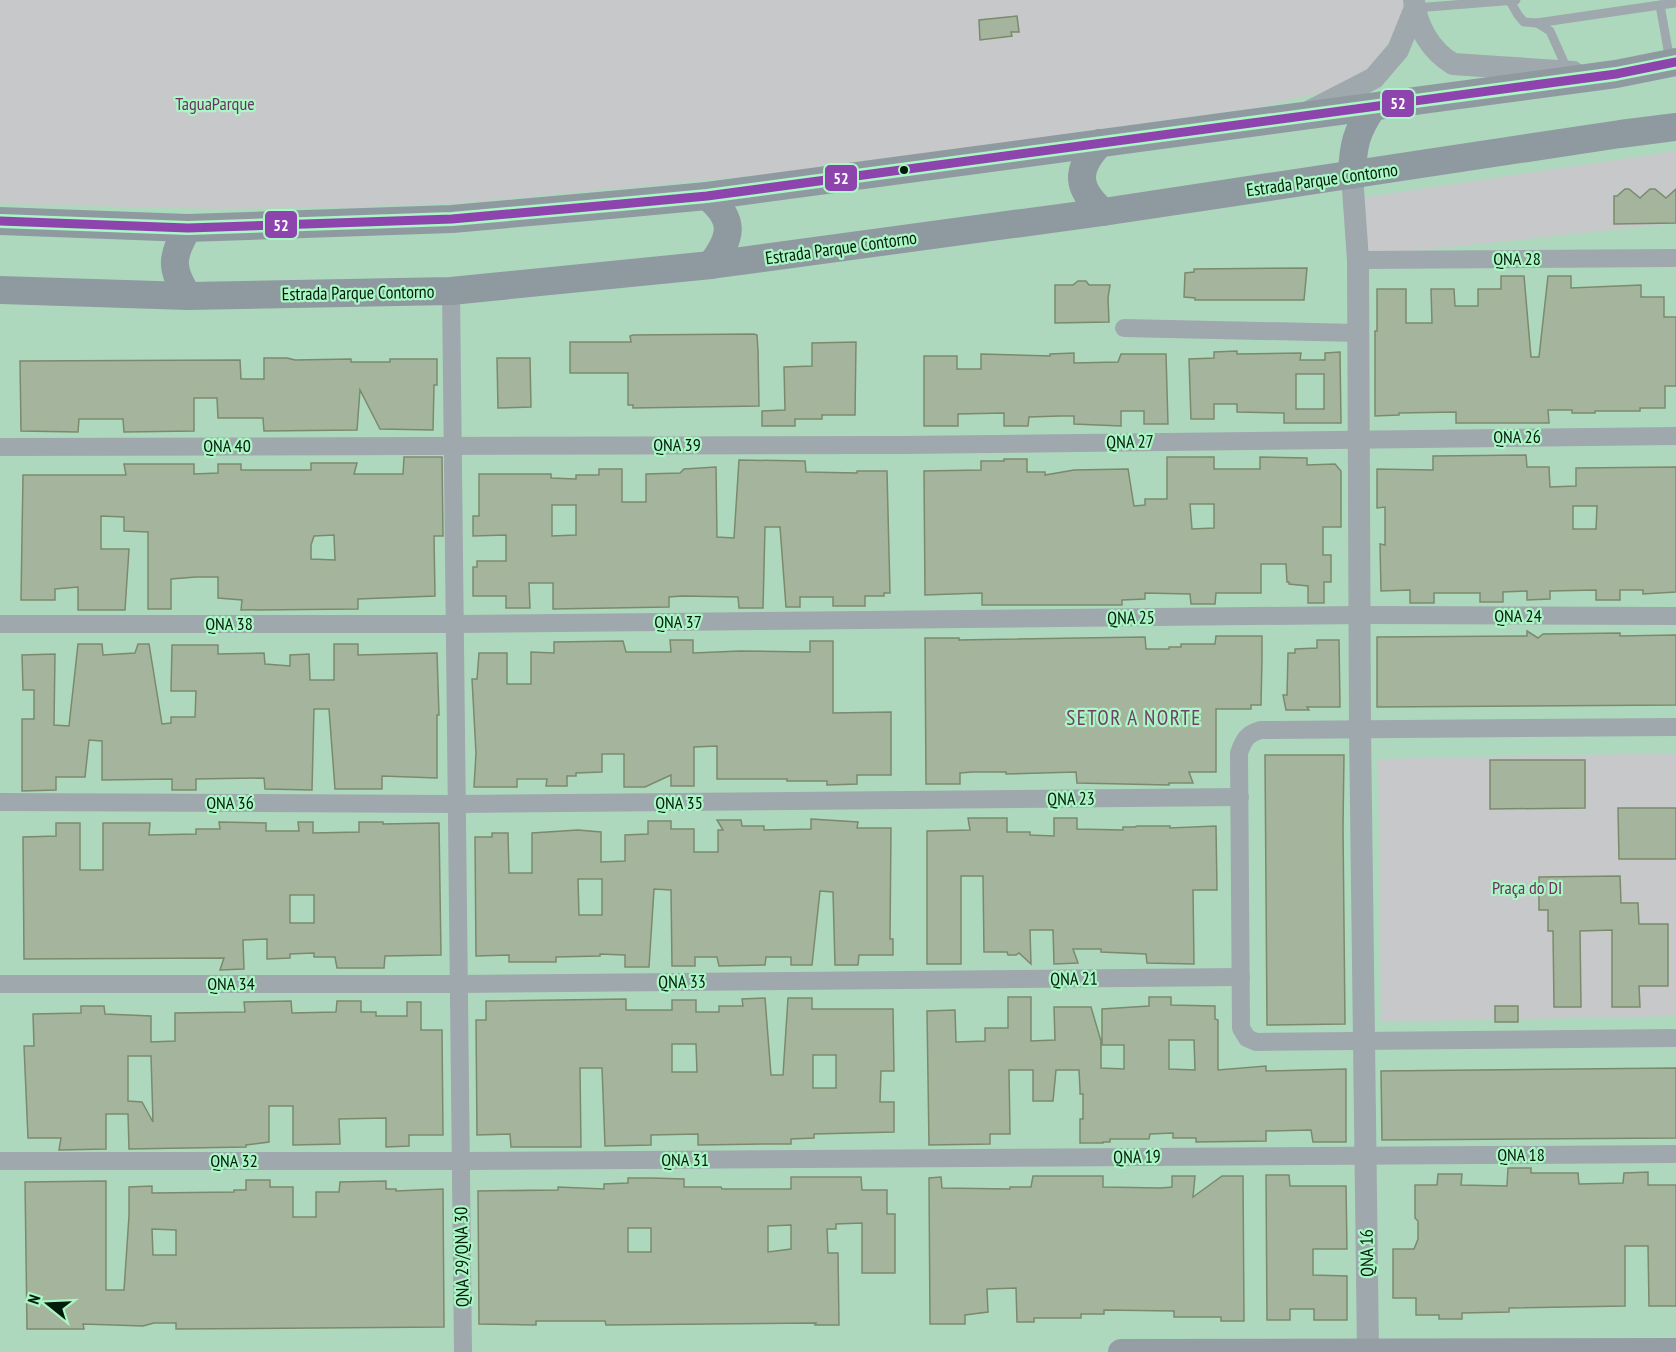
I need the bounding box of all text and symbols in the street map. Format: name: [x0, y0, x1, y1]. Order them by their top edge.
line badge: 52: [1381, 89, 1415, 118]
park label: TaguaParque: [175, 92, 255, 115]
text: 52: [1390, 93, 1406, 113]
street label: Estrada Parque Contorno: [1245, 157, 1399, 202]
line badge: 52: [824, 164, 858, 192]
unlabelled marker: [898, 164, 910, 176]
text: 52: [833, 168, 849, 188]
line badge: 52: [264, 210, 298, 239]
text: 52: [273, 215, 289, 235]
street label: Estrada Parque Contorno: [764, 225, 918, 270]
street label: QNA 28: [1493, 247, 1541, 270]
street label: Estrada Parque Contorno: [281, 280, 435, 305]
street label: QNA 26: [1493, 425, 1541, 448]
street label: QNA 27: [1106, 430, 1154, 453]
street label: QNA 39: [653, 433, 701, 456]
street label: QNA 40: [203, 434, 251, 457]
street label: QNA 24: [1494, 604, 1542, 627]
street label: QNA 25: [1107, 606, 1155, 629]
street label: QNA 37: [654, 610, 702, 633]
street label: QNA 38: [205, 612, 253, 635]
district label: SETOR A NORTE: [1066, 704, 1202, 731]
street label: QNA 23: [1047, 787, 1095, 810]
street label: QNA 36: [206, 791, 254, 814]
street label: QNA 35: [655, 791, 703, 814]
park label: Praça do DI: [1492, 876, 1562, 899]
street label: QNA 21: [1050, 967, 1098, 990]
street label: QNA 33: [658, 970, 706, 993]
street label: QNA 34: [207, 972, 255, 995]
street label: QNA 18: [1497, 1143, 1545, 1166]
street label: QNA 19: [1113, 1145, 1161, 1168]
street label: QNA 31: [661, 1148, 709, 1171]
street label: QNA 32: [210, 1149, 258, 1172]
street label: QNA 29/QNA 30: [449, 1207, 474, 1307]
street label: QNA 16: [1355, 1229, 1378, 1277]
north arrow: [18, 1274, 78, 1334]
text: N: [23, 1292, 45, 1307]

